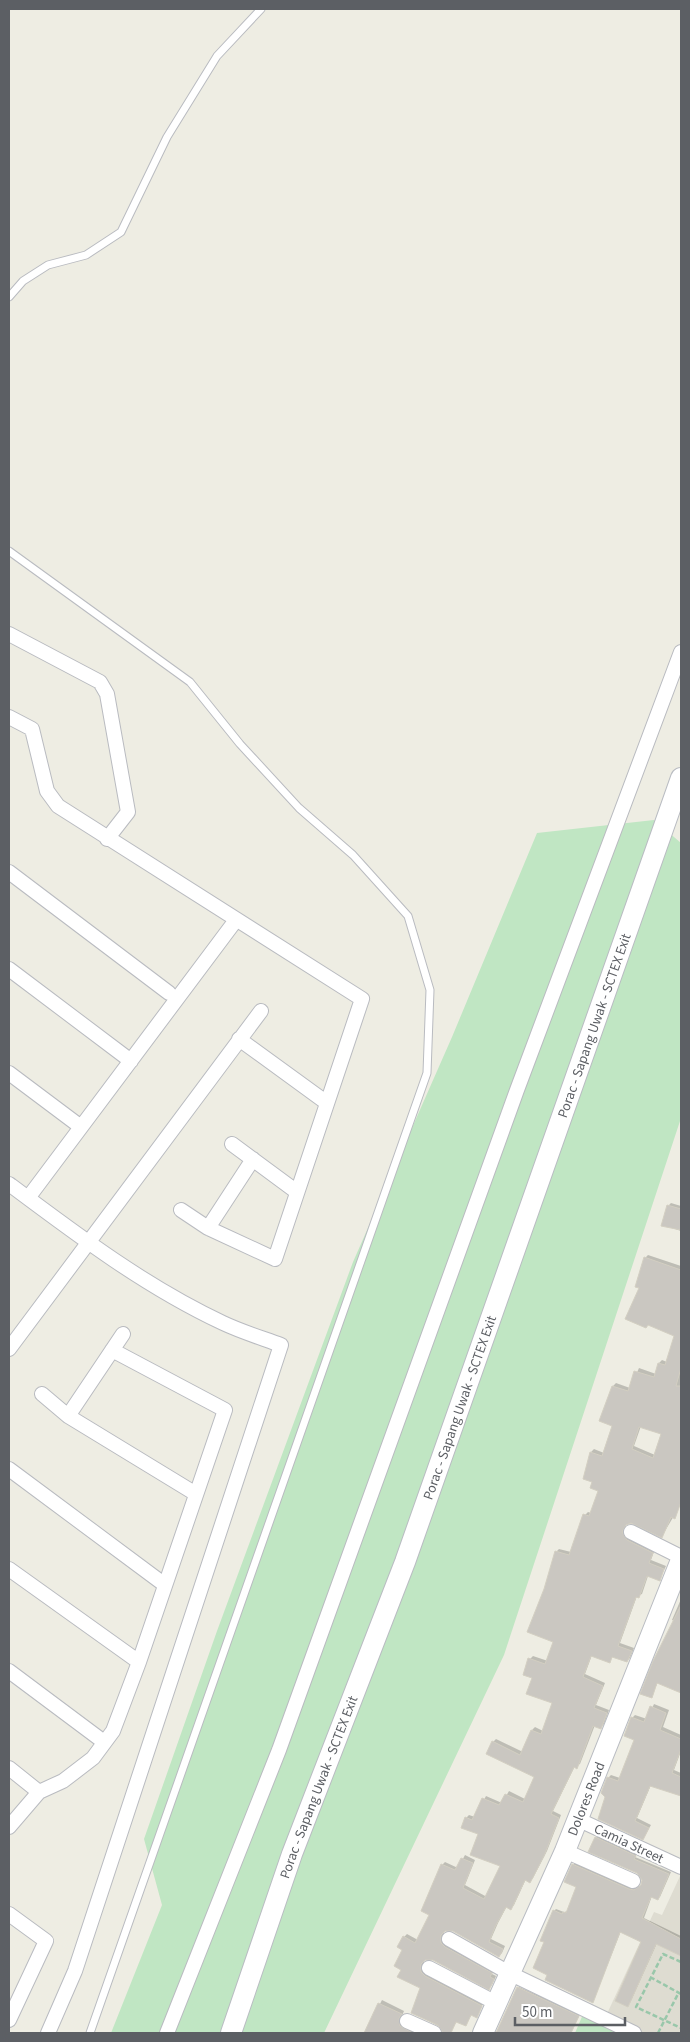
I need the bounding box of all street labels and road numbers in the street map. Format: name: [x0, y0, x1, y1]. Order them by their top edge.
street label: Porac - Sapang Uwak - SCTEX Exit: [553, 931, 637, 1121]
street label: Porac - Sapang Uwak - SCTEX Exit: [419, 1313, 502, 1503]
street label: Porac - Sapang Uwak - SCTEX Exit: [275, 1693, 363, 1881]
street label: Dolores Road: [563, 1759, 611, 1839]
street label: Camia Street: [590, 1819, 667, 1869]

